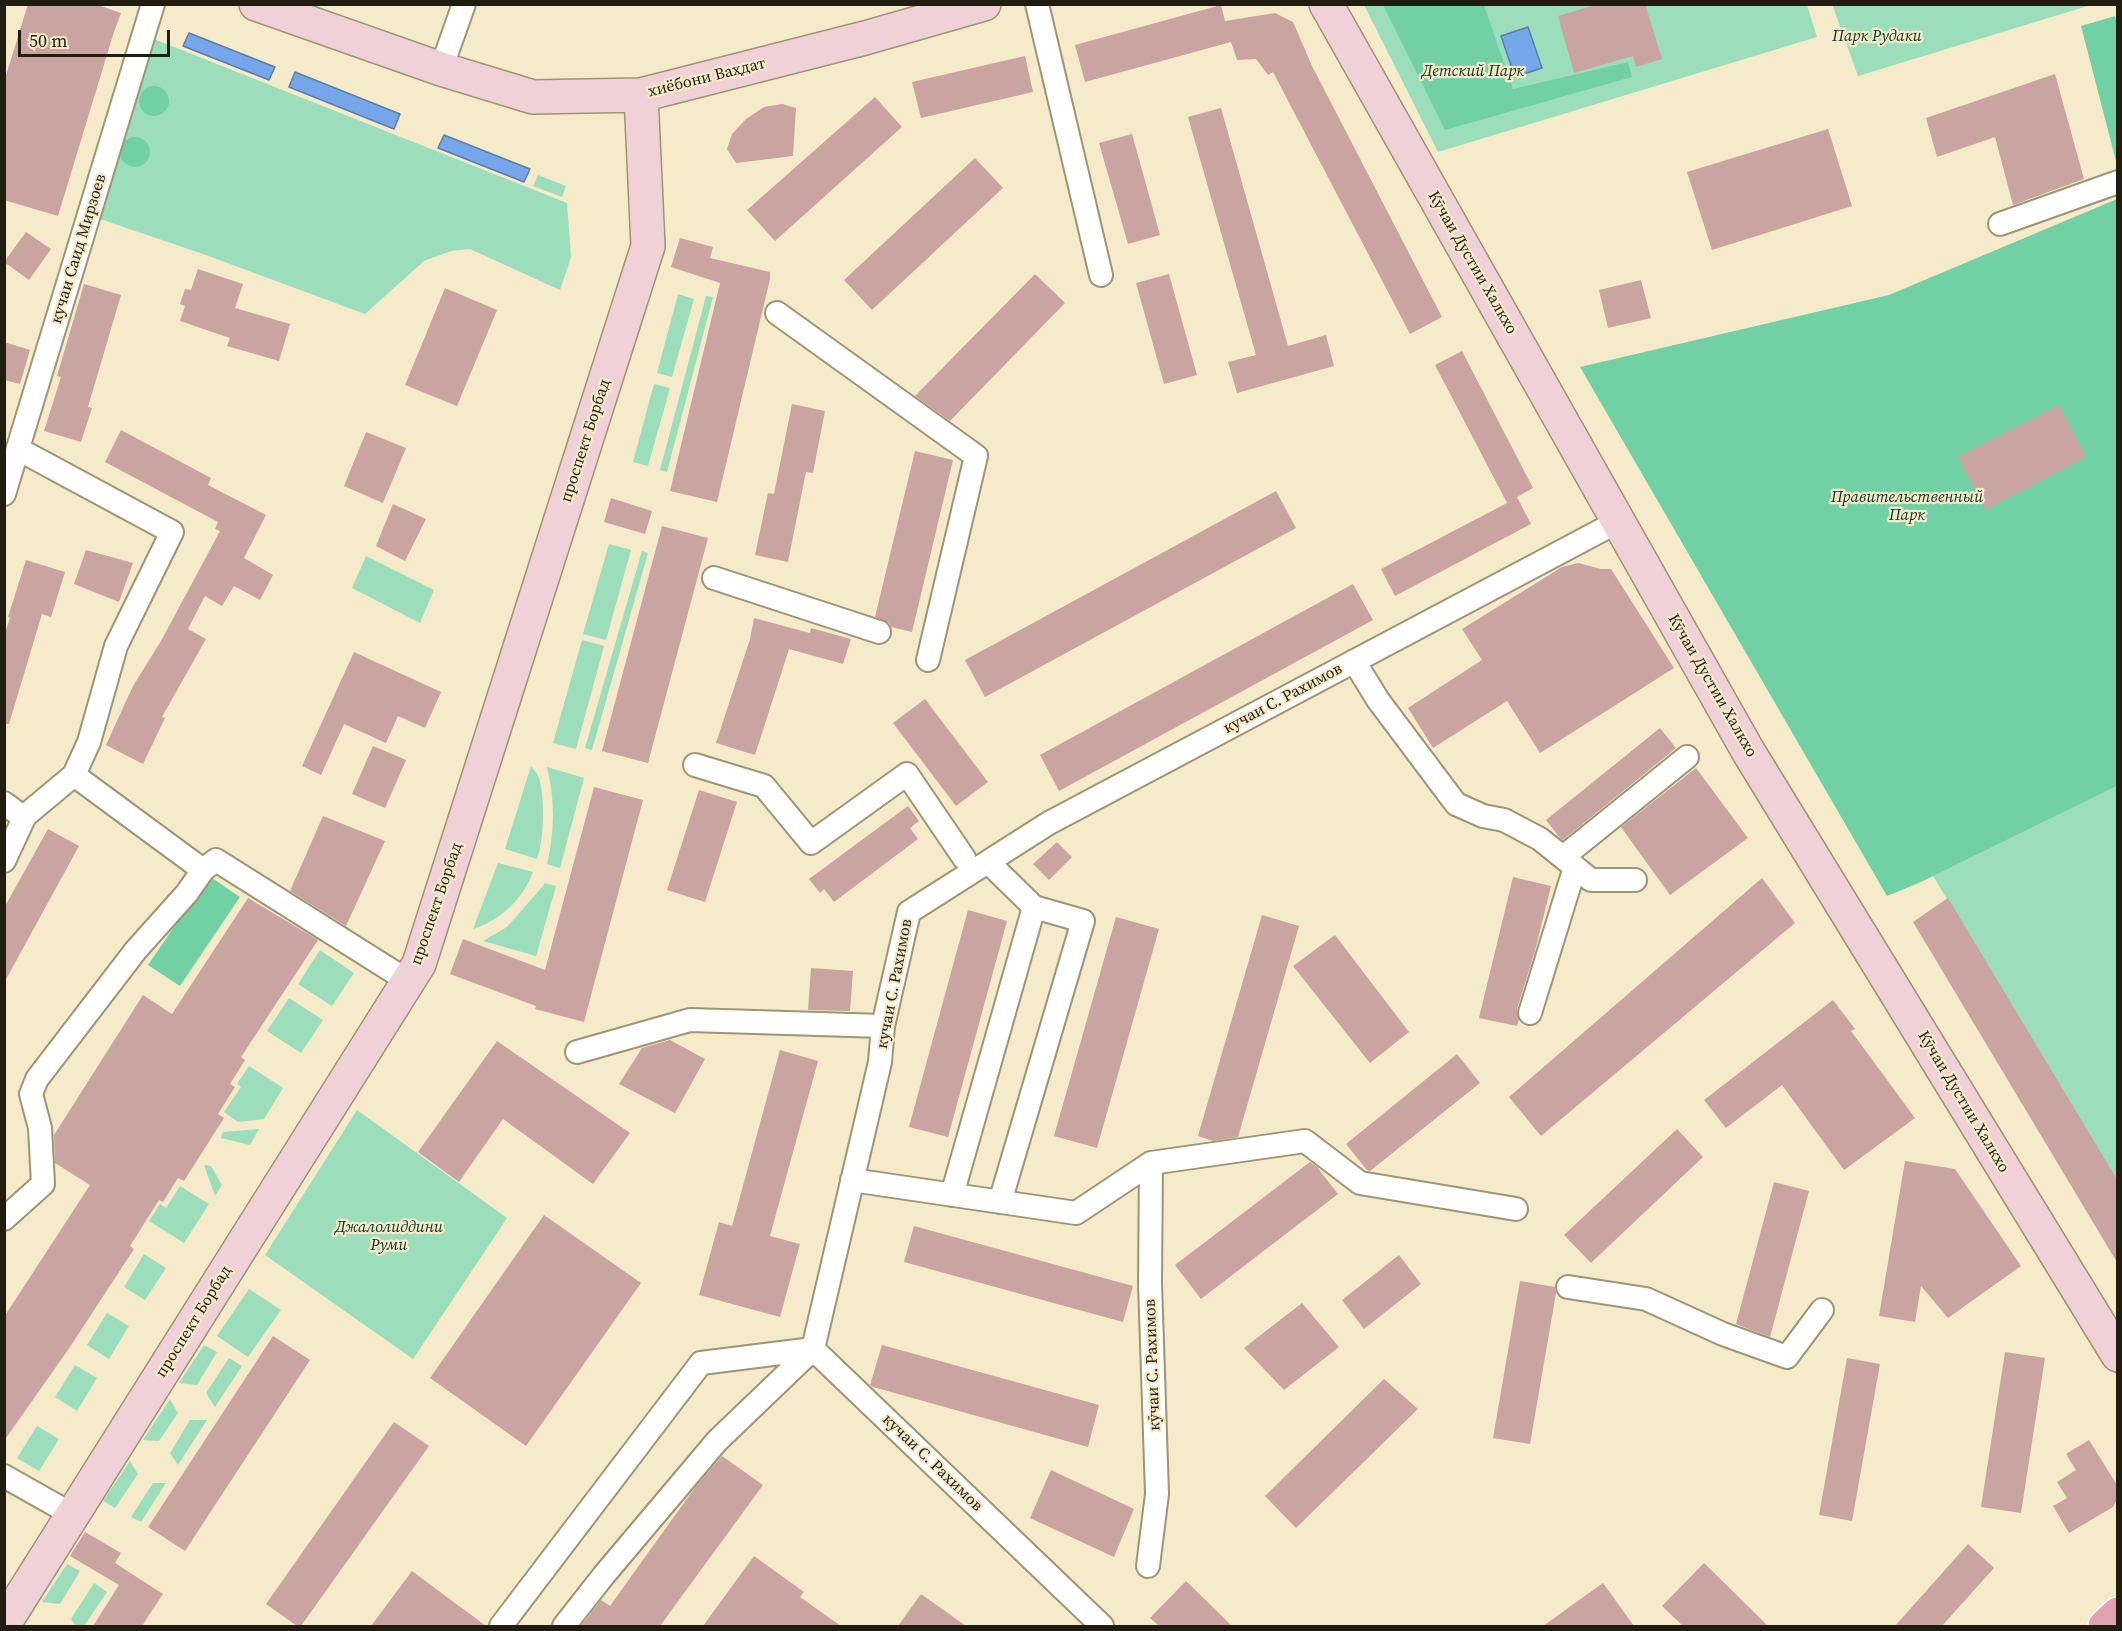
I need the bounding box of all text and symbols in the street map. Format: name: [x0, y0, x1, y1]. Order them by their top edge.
scale bar: [21, 18, 172, 56]
park label: Парк Рудаки: [1832, 27, 1922, 47]
text: 50 m: [29, 28, 67, 53]
street label: хиёбони Ваҳдат: [646, 54, 768, 102]
park label: Детский Парк: [1422, 62, 1524, 82]
street label: кучаи Саид Мирзоев: [47, 172, 111, 326]
street label: Кӯчаи Дустии Халкхо: [1423, 188, 1521, 338]
street label: проспект Борбад: [557, 377, 615, 505]
park label: Правительственный Парк: [1831, 488, 1983, 526]
street label: Кӯчаи Дустии Халкхо: [1663, 611, 1761, 761]
street label: кучаи С. Рахимов: [1220, 660, 1346, 738]
street label: проспект Борбад: [407, 840, 467, 968]
street label: кучаи С. Рахимов: [873, 917, 917, 1051]
street label: Кӯчаи Дустии Халкхо: [1913, 1028, 2013, 1176]
park label: Джалолиддини Руми: [335, 1218, 443, 1256]
street label: проспект Борбад: [152, 1262, 236, 1382]
street label: кӯчаи С. Рахимов: [1141, 1299, 1165, 1431]
street label: кучаи С. Рахимов: [878, 1410, 986, 1516]

